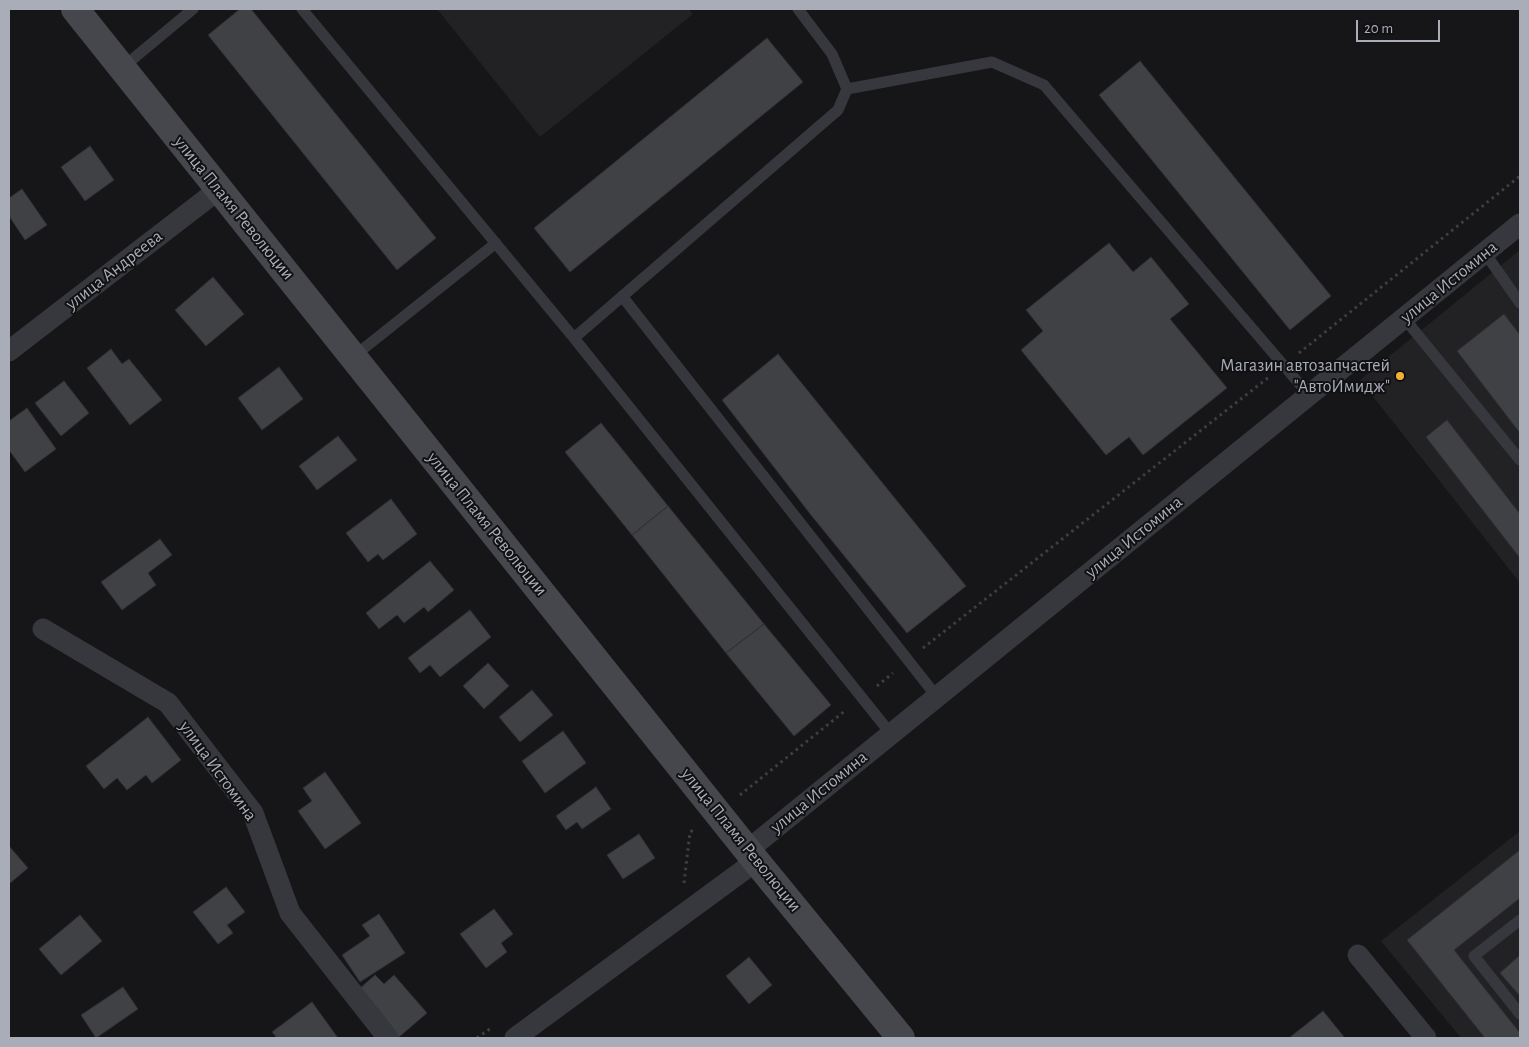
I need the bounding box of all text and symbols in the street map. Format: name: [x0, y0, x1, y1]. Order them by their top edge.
scale bar: [1359, 10, 1443, 42]
text: 20 m: [1364, 21, 1393, 36]
street label: улица Пламя Революции: [169, 132, 299, 284]
street label: улица Андреева: [61, 225, 167, 315]
street label: улица Истомина: [1396, 236, 1502, 328]
place label: Магазин автозапчастей "АвтоИмидж": [1220, 355, 1390, 398]
marker: Магазин автозапчастей "АвтоИмидж": [1394, 370, 1406, 382]
street label: улица Пламя Революции: [422, 448, 552, 600]
street label: улица Истомина: [1081, 491, 1187, 583]
street label: улица Истомина: [174, 717, 262, 825]
street label: улица Истомина: [766, 746, 872, 838]
street label: улица Пламя Революции: [676, 764, 806, 916]

